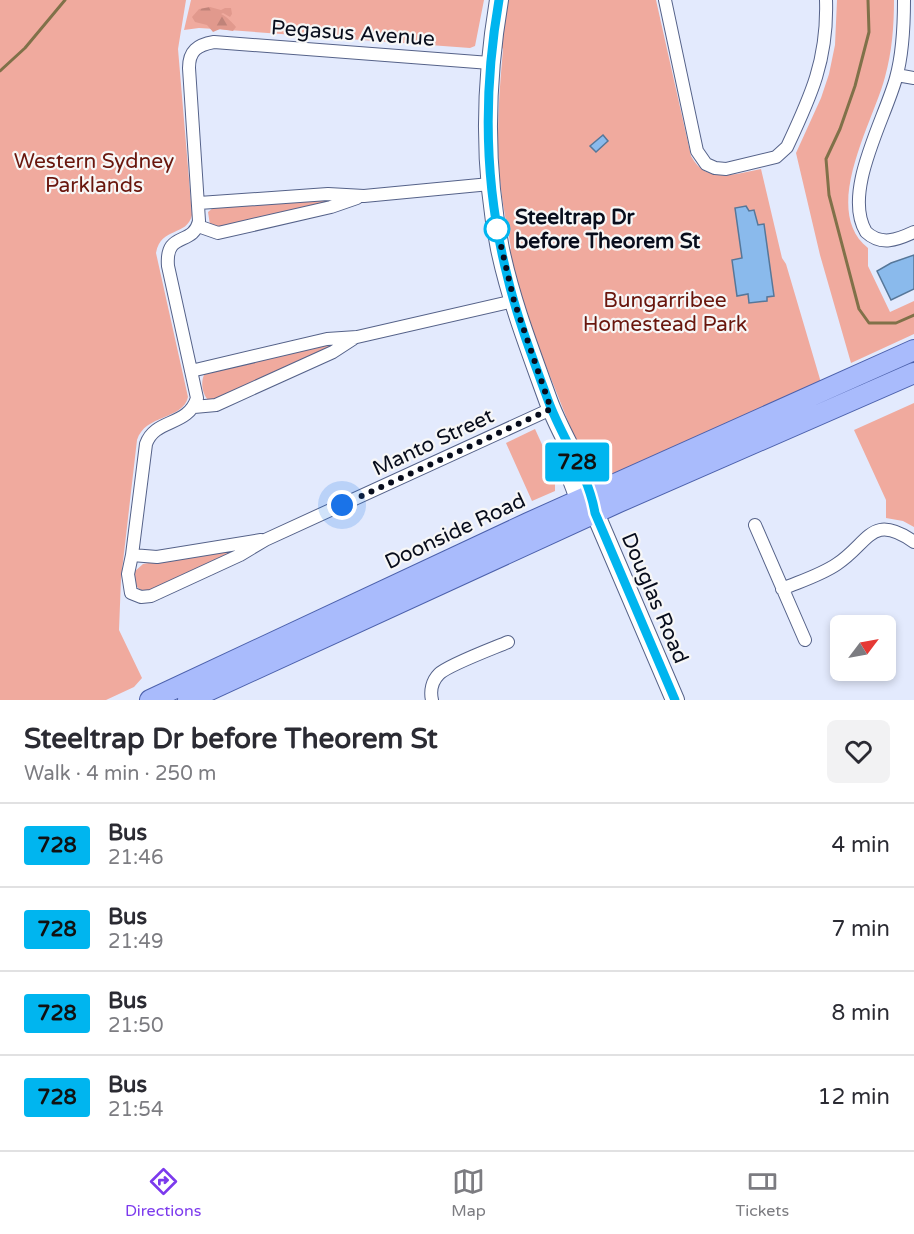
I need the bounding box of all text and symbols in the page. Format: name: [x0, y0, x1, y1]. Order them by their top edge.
street label: Pegasus Avenue: [270, 15, 436, 52]
park label: Western Sydney Parklands: [14, 149, 174, 198]
place label: Steeltrap Dr before Theorem St: [515, 205, 700, 254]
marker: Steeltrap Dr before Theorem St: [484, 216, 510, 242]
park label: Bungarribee Homestead Park: [583, 288, 747, 337]
street label: Manto Street: [369, 403, 498, 481]
line badge: 728: [542, 442, 612, 482]
text: 728: [557, 450, 597, 475]
street label: Doonside Road: [381, 488, 530, 575]
your location: [327, 490, 357, 520]
street label: Douglas Road: [616, 529, 693, 667]
north arrow: [830, 615, 896, 681]
map controls: [830, 615, 896, 681]
button: heart: [827, 720, 890, 783]
text: Steeltrap Dr before Theorem St: [24, 722, 438, 756]
text: Walk · 4 min · 250 m: [24, 762, 216, 786]
text: Bus: [108, 820, 147, 846]
text: 4 min: [831, 832, 890, 858]
text: 728: [37, 833, 77, 858]
text: 21:46: [108, 846, 163, 870]
text: Bus: [108, 904, 147, 930]
text: 7 min: [831, 916, 890, 942]
text: 728: [37, 917, 77, 942]
text: 21:49: [108, 930, 163, 954]
text: Bus: [108, 988, 147, 1014]
text: 8 min: [831, 1000, 890, 1026]
text: 728: [37, 1001, 77, 1026]
text: 21:50: [108, 1014, 163, 1038]
text: Bus: [108, 1072, 147, 1098]
text: 12 min: [818, 1084, 890, 1110]
text: 728: [37, 1085, 77, 1110]
text: 21:54: [108, 1098, 163, 1122]
tab: Directions: [125, 1165, 201, 1221]
tab: Map: [451, 1165, 486, 1221]
tab: Tickets: [736, 1165, 789, 1221]

